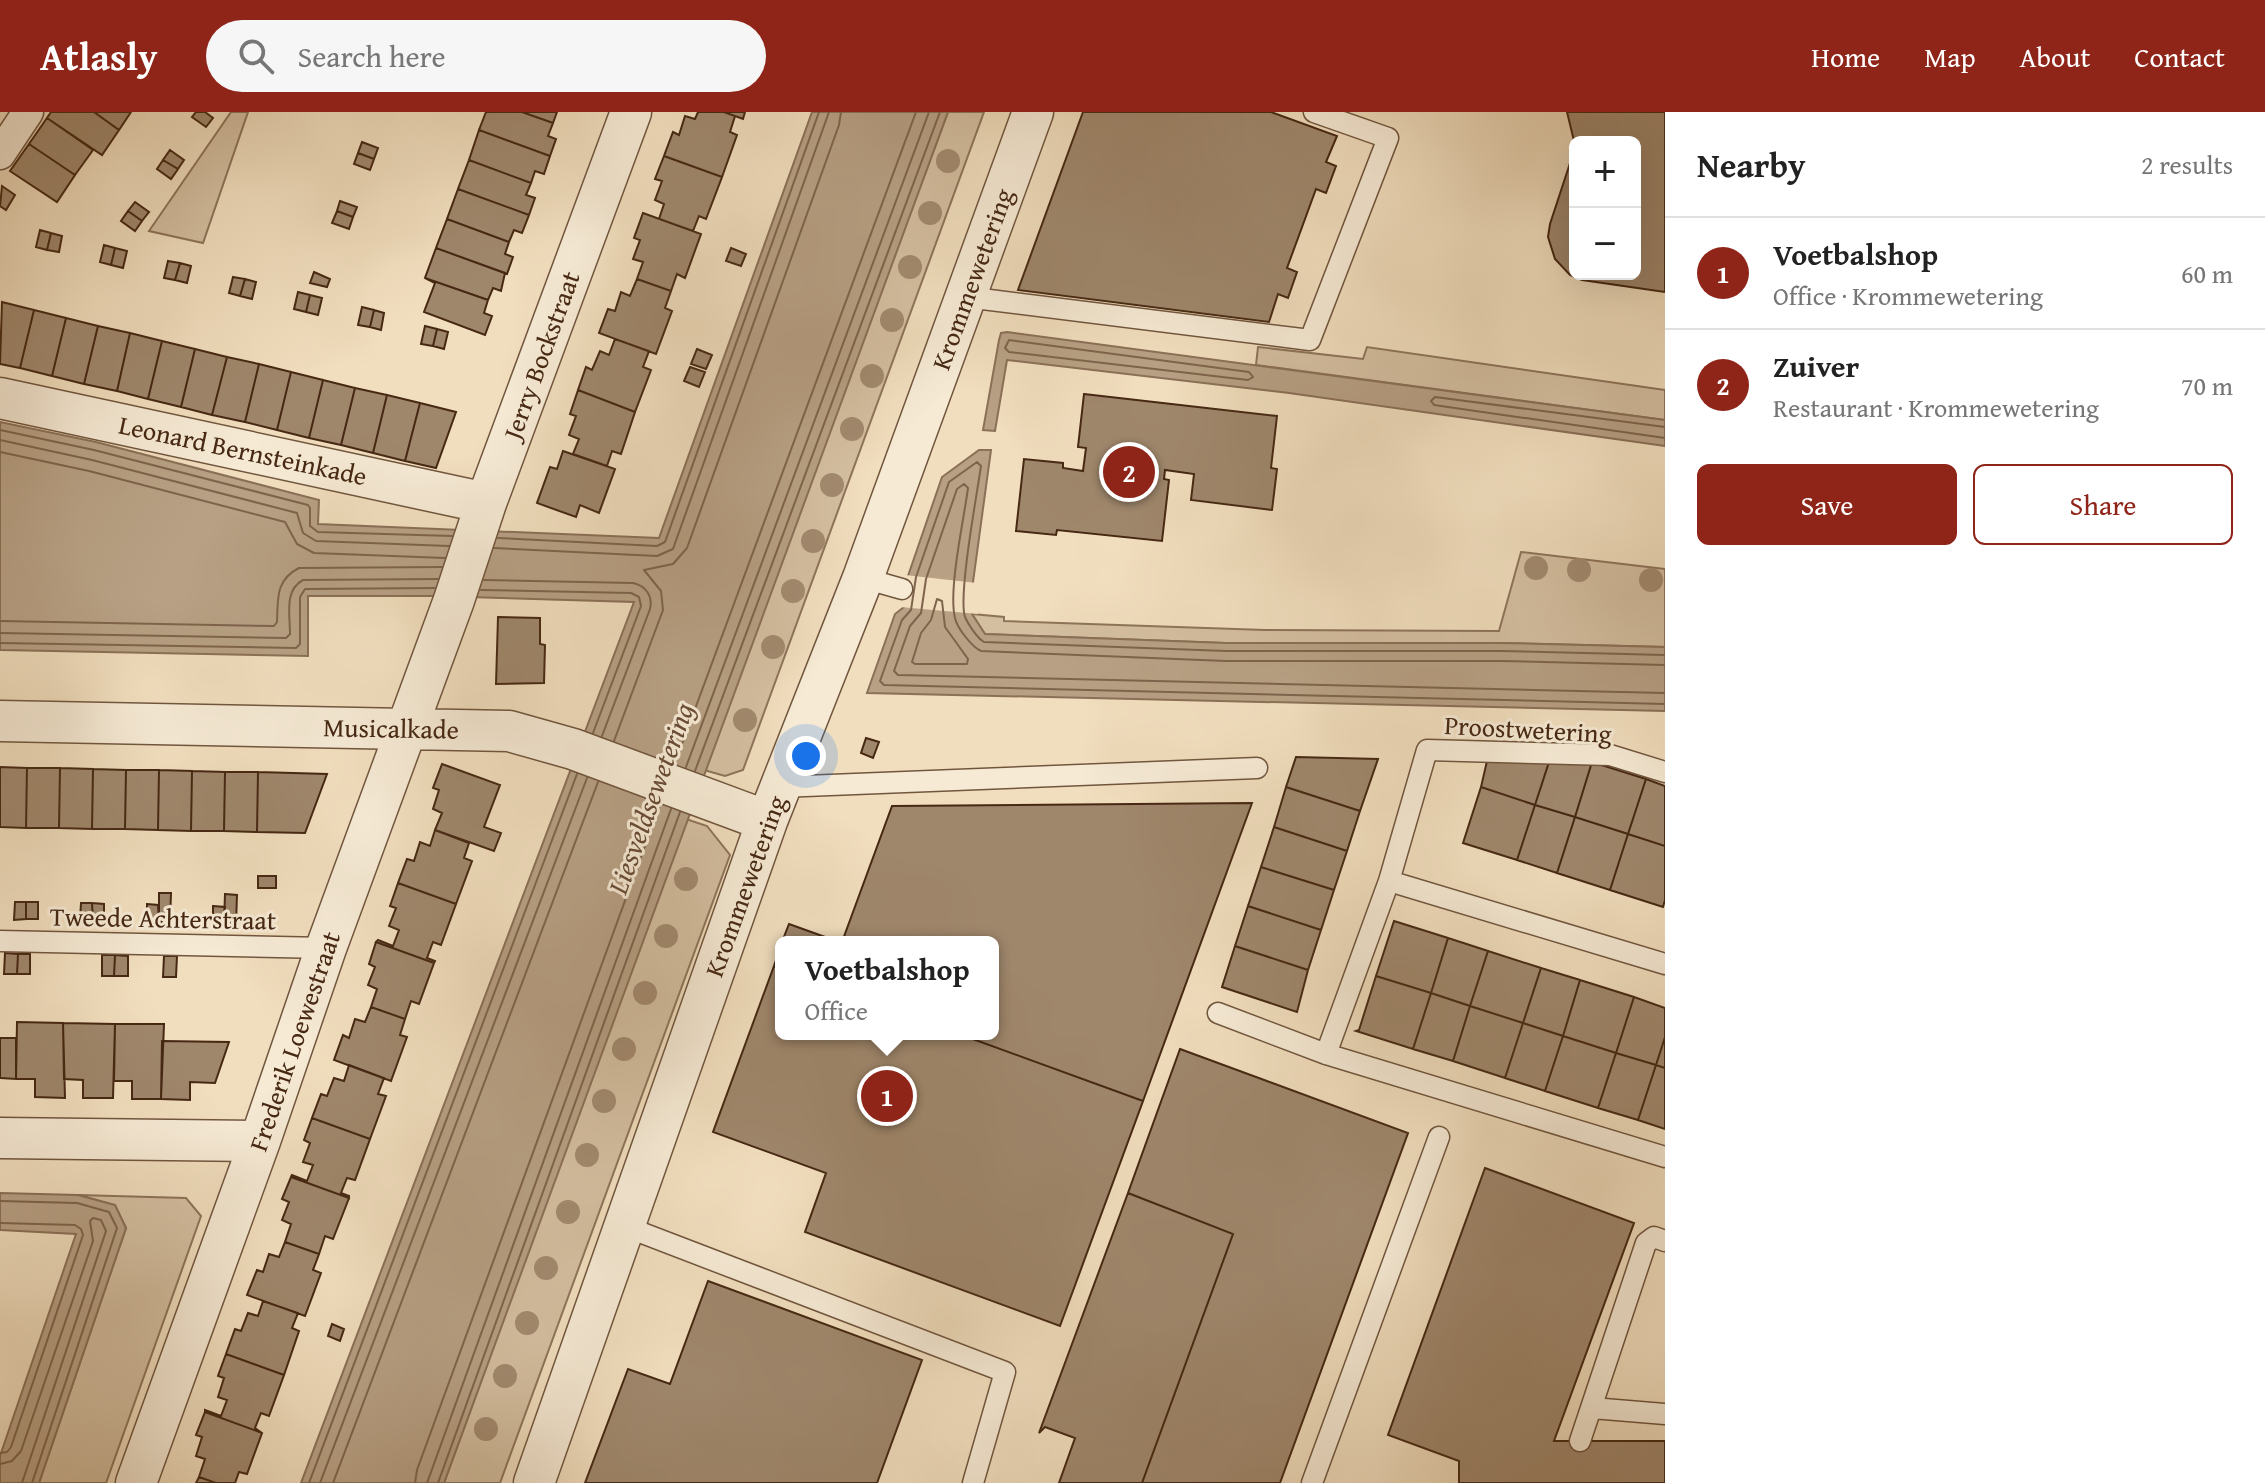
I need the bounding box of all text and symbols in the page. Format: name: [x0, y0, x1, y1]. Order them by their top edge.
search box: [206, 20, 766, 92]
text: Atlasly: [40, 28, 158, 84]
icon: search: [234, 34, 278, 78]
text: Search here: [298, 34, 446, 78]
text: Home: [1811, 36, 1880, 77]
text: Map: [1924, 36, 1976, 77]
text: About: [2020, 36, 2090, 77]
text: Contact: [2134, 36, 2225, 77]
map controls: [1569, 136, 1641, 280]
button: +: [1569, 136, 1641, 208]
text: Nearby: [1697, 140, 1806, 189]
text: 2 results: [2141, 145, 2233, 184]
street label: Krommewetering: [921, 183, 1023, 375]
button: −: [1569, 208, 1641, 280]
text: Voetbalshop: [1773, 232, 1938, 276]
text: 1: [1716, 254, 1730, 293]
text: 60 m: [2181, 254, 2233, 293]
street label: Jerry Bockstraat: [491, 265, 590, 447]
text: Office · Krommewetering: [1773, 276, 2043, 315]
text: Zuiver: [1773, 344, 1859, 388]
text: 2: [1716, 366, 1730, 405]
text: 70 m: [2181, 366, 2233, 405]
text: Restaurant · Krommewetering: [1773, 388, 2099, 427]
street label: Leonard Bernsteinkade: [115, 405, 371, 495]
pin: 2: [1103, 442, 1155, 502]
button: Save: [1697, 464, 1957, 545]
button: Share: [1973, 464, 2233, 545]
water label: Liesveldsewetering: [596, 696, 704, 900]
street label: Proostwetering: [1443, 705, 1613, 753]
street label: Musicalkade: [323, 707, 459, 749]
your location: [786, 736, 826, 776]
street label: Krommewetering: [694, 790, 796, 982]
street label: Tweede Achterstraat: [50, 897, 276, 939]
street label: Frederik Loewestraat: [238, 926, 350, 1156]
popup: [775, 936, 999, 1040]
text: Voetbalshop: [804, 947, 970, 991]
text: Office: [804, 991, 868, 1030]
pin: 1: [861, 1066, 913, 1126]

